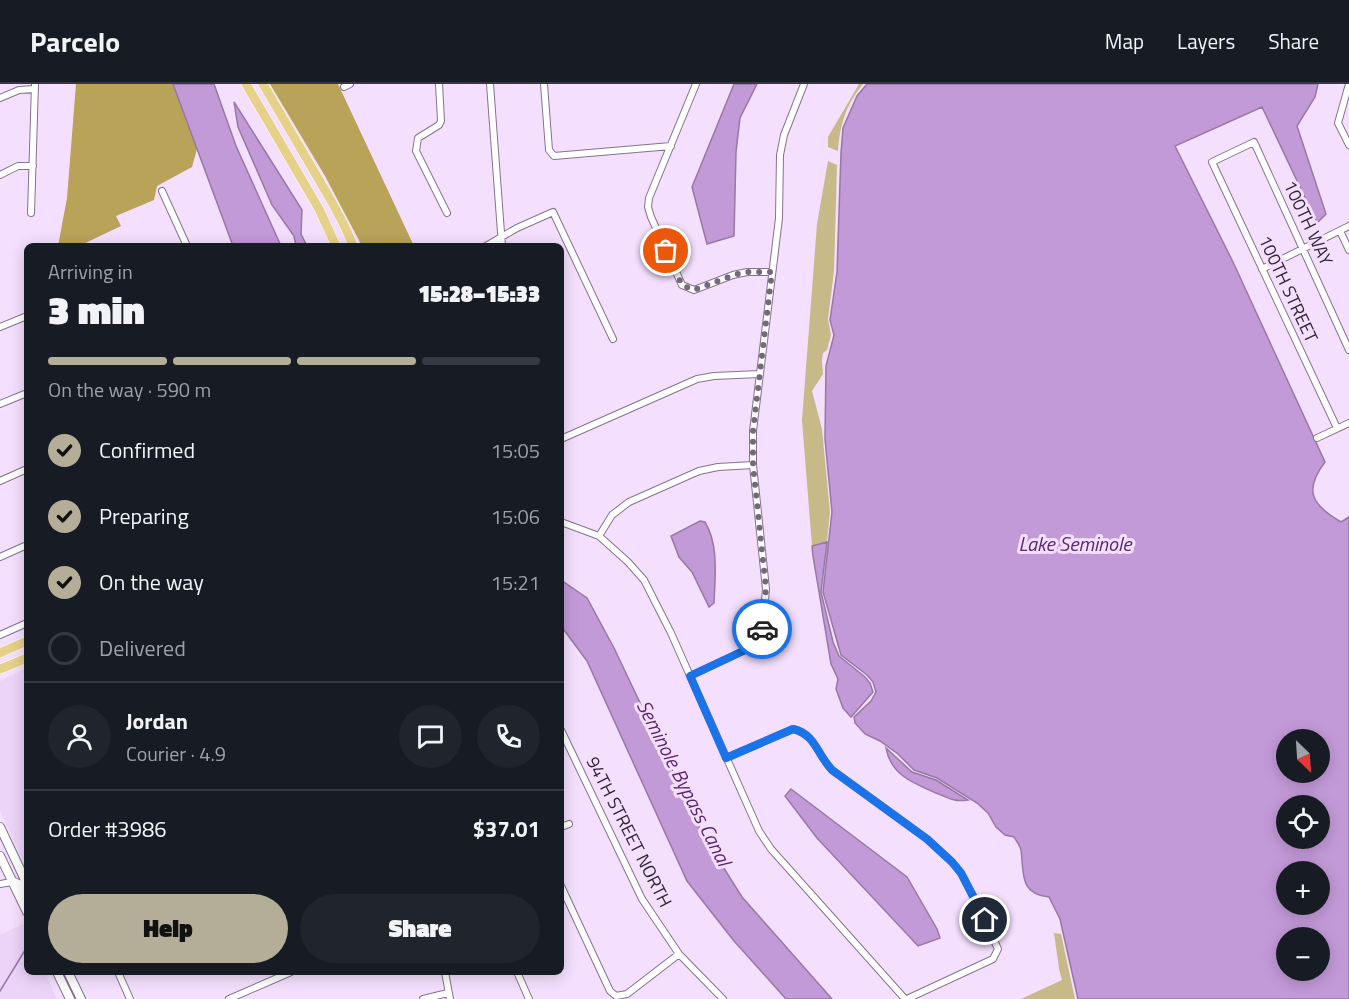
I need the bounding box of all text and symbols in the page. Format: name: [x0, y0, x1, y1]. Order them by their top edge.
text: Parcelo: [30, 20, 120, 63]
text: Map: [1105, 25, 1144, 57]
text: Layers: [1177, 25, 1235, 57]
text: Share: [1268, 25, 1319, 57]
street label: 100TH WAY: [1277, 176, 1340, 270]
pin: [640, 225, 691, 276]
street label: 100TH STREET: [1252, 231, 1325, 347]
icon: bag: [649, 234, 682, 267]
text: Arriving in: [48, 256, 133, 287]
text: 15:28–15:33: [418, 277, 540, 311]
text: 3 min: [48, 280, 145, 339]
text: On the way · 590 m: [48, 374, 211, 405]
text: Confirmed: [99, 433, 195, 467]
icon: check: [48, 434, 81, 467]
text: 15:05: [491, 435, 540, 466]
text: Preparing: [99, 499, 189, 533]
icon: check: [48, 500, 81, 533]
text: 15:06: [491, 501, 540, 532]
water label: Lake Seminole: [1019, 528, 1133, 559]
text: On the way: [99, 565, 204, 599]
icon: check: [48, 566, 81, 599]
text: 15:21: [491, 567, 540, 598]
courier: [732, 599, 792, 659]
icon: car: [746, 613, 779, 646]
text: Delivered: [99, 631, 186, 665]
water label: Seminole Bypass Canal: [629, 694, 741, 874]
text: Jordan: [126, 704, 188, 738]
button: person: [48, 705, 111, 768]
button: chat: [399, 705, 462, 768]
button: phone: [477, 705, 540, 768]
north arrow: [1276, 729, 1330, 783]
map controls: [1276, 729, 1330, 981]
text: Courier · 4.9: [126, 738, 226, 769]
street label: 94TH STREET NORTH: [580, 752, 679, 912]
button: locate: [1276, 795, 1330, 849]
text: Order #3986: [48, 812, 167, 846]
text: $37.01: [473, 812, 540, 846]
button: +: [1276, 861, 1330, 915]
button: Help: [48, 894, 288, 963]
button: Share: [300, 894, 540, 963]
pin: [959, 894, 1010, 945]
icon: home: [968, 903, 1001, 936]
button: −: [1276, 927, 1330, 981]

